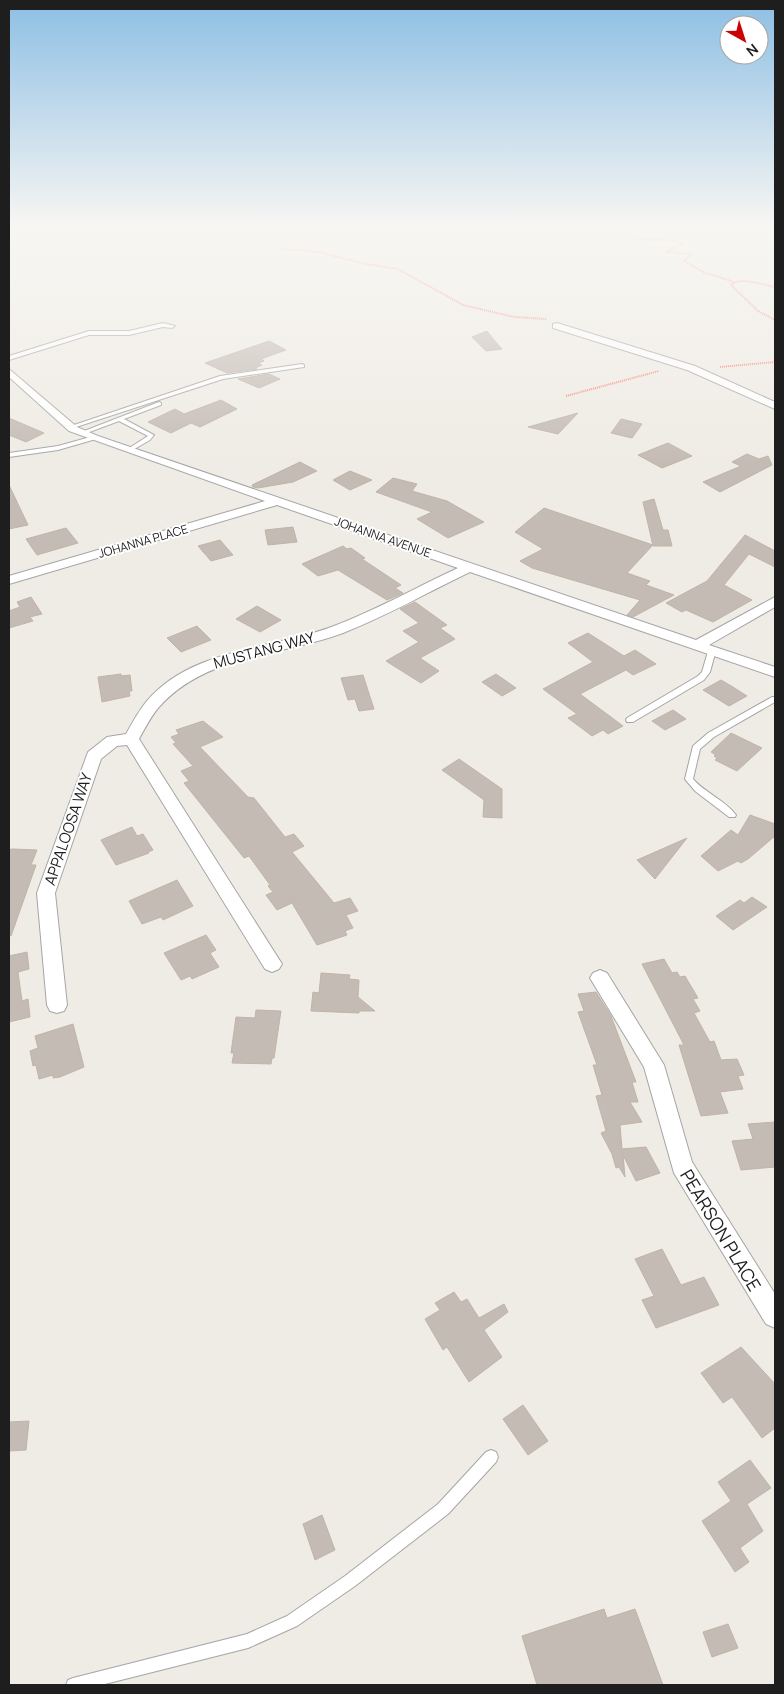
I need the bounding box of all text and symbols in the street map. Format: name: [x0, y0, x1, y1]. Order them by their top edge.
north arrow: [719, 15, 769, 65]
text: N: [743, 40, 762, 61]
street label: JOHANNA AVENUE: [333, 513, 434, 561]
street label: JOHANNA PLACE: [96, 520, 190, 562]
street label: MUSTANG WAY: [211, 626, 318, 674]
street label: APPALOOSA WAY: [39, 770, 97, 888]
street label: PEARSON PLACE: [675, 1165, 767, 1295]

